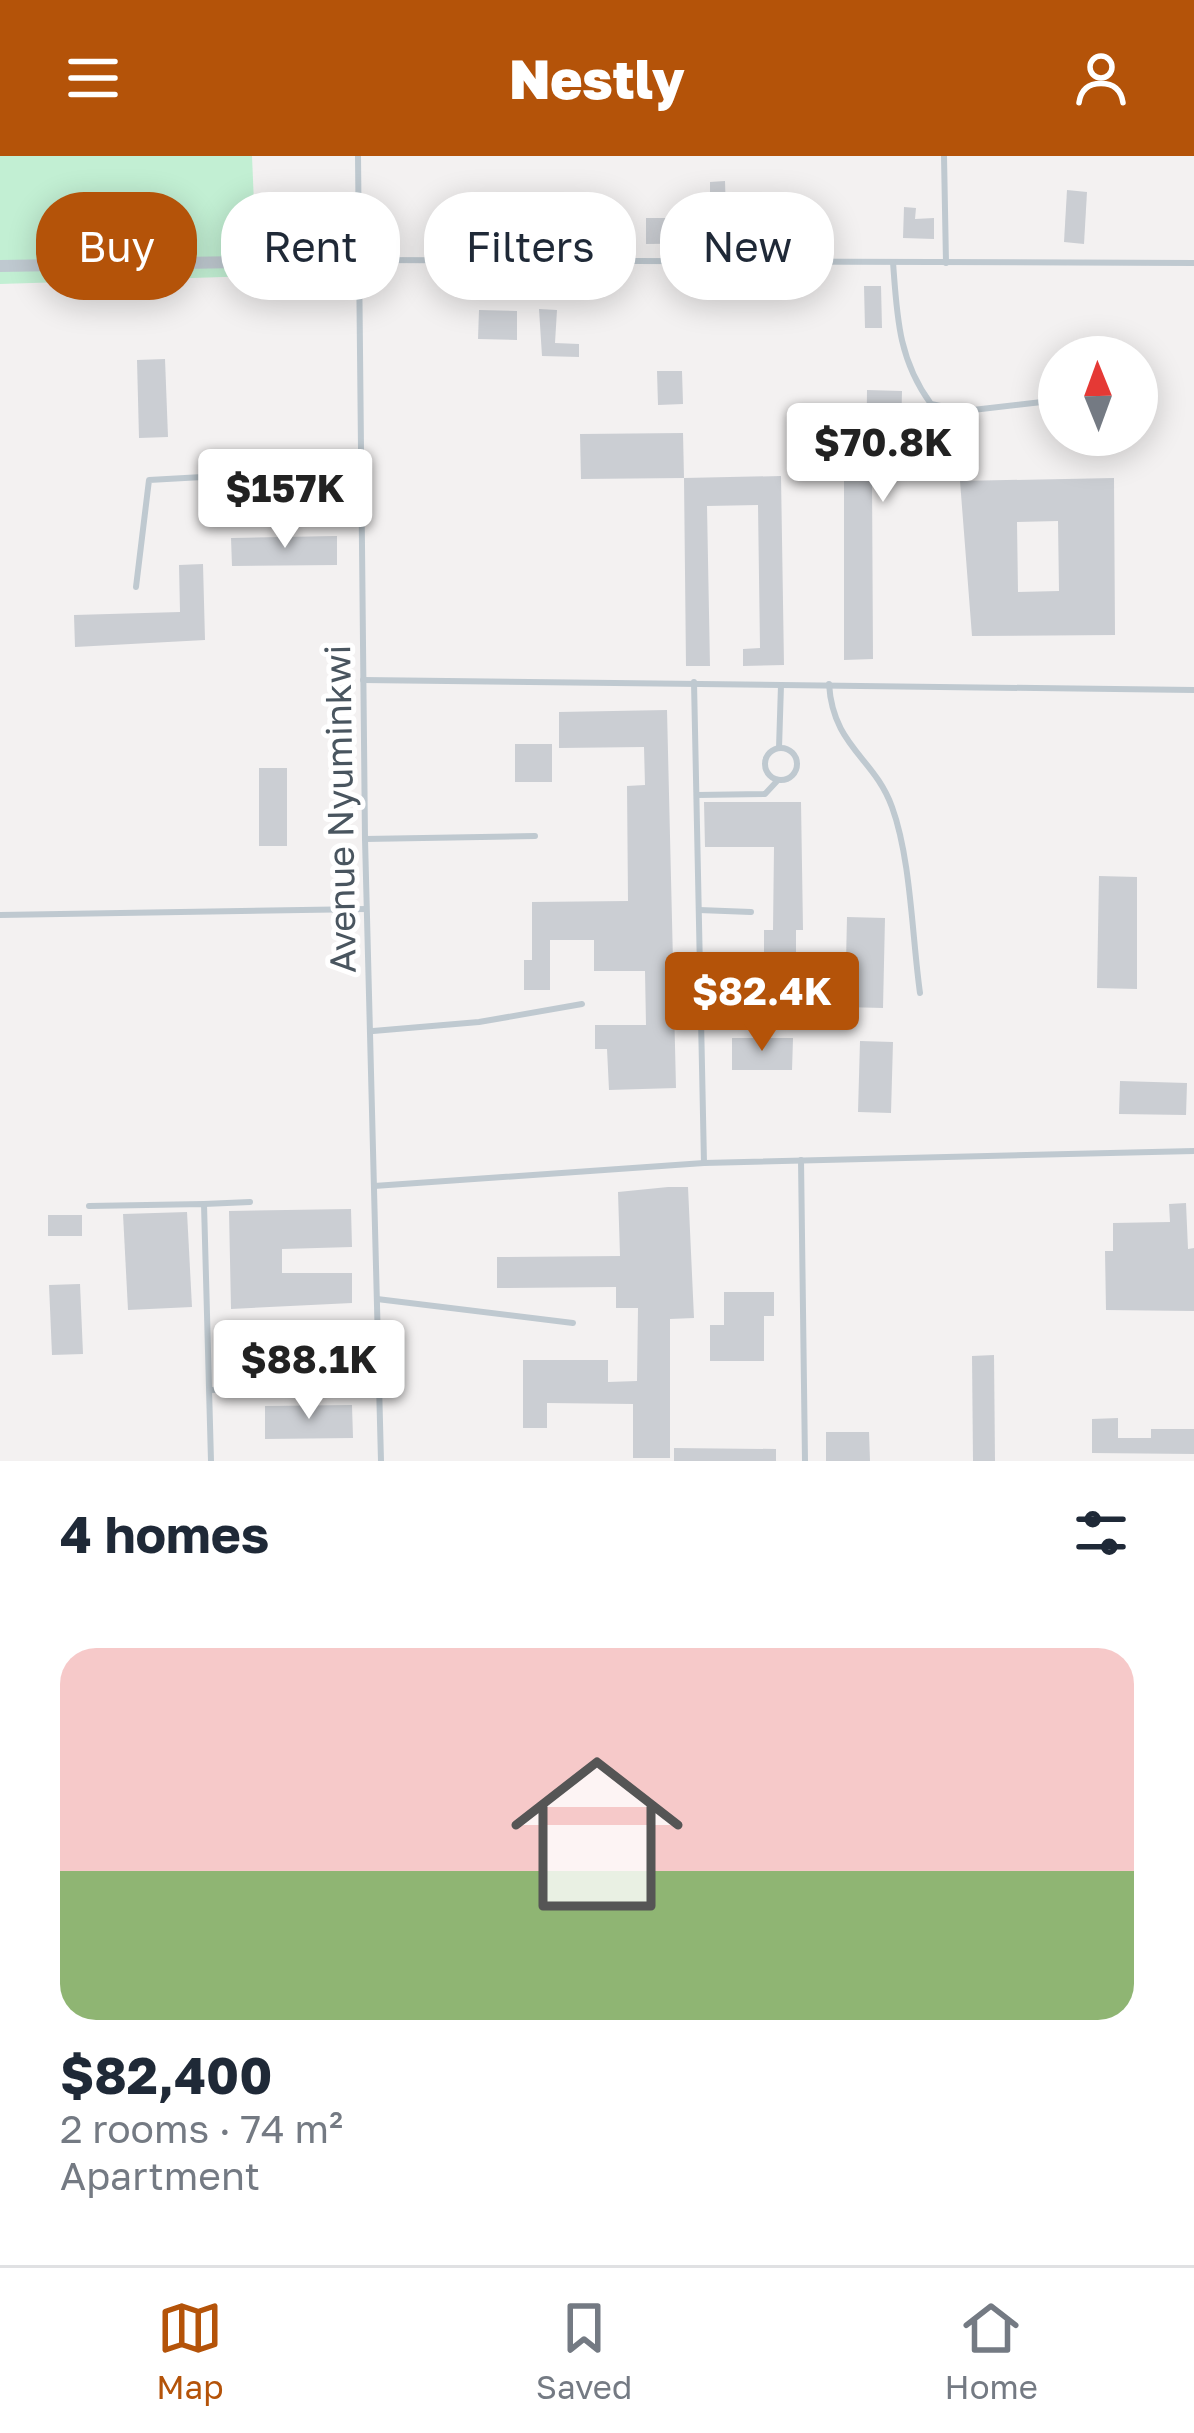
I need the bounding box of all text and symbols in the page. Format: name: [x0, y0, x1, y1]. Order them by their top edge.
icon: menu: [60, 45, 126, 111]
icon: person: [1068, 45, 1134, 111]
text: Nestly: [509, 46, 685, 111]
chip: Buy: [36, 192, 197, 300]
chip: Rent: [221, 192, 400, 300]
chip: Filters: [424, 192, 636, 300]
chip: New: [660, 192, 834, 300]
north arrow: [1038, 336, 1158, 456]
map controls: [1038, 336, 1158, 456]
pin: $70.8K: [785, 403, 981, 505]
text: $70.8K: [814, 418, 952, 465]
pin: $157K: [201, 449, 369, 551]
text: $157K: [225, 464, 345, 511]
street label: Avenue Nyuminkwi: [315, 644, 364, 974]
pin: $82.4K: [664, 952, 860, 1054]
text: $82.4K: [692, 967, 832, 1014]
pin: $88.1K: [211, 1320, 407, 1422]
text: $88.1K: [241, 1335, 377, 1382]
icon: filters: [1068, 1500, 1134, 1566]
text: 4 homes: [60, 1503, 269, 1564]
icon: home: [489, 1726, 705, 1942]
text: $82,400: [60, 2044, 272, 2105]
text: 2 rooms · 74 m²: [60, 2105, 343, 2152]
text: Apartment: [60, 2152, 260, 2199]
tab: Map: [156, 2295, 224, 2406]
tab: Saved: [536, 2295, 632, 2406]
tab: Home: [945, 2295, 1038, 2406]

